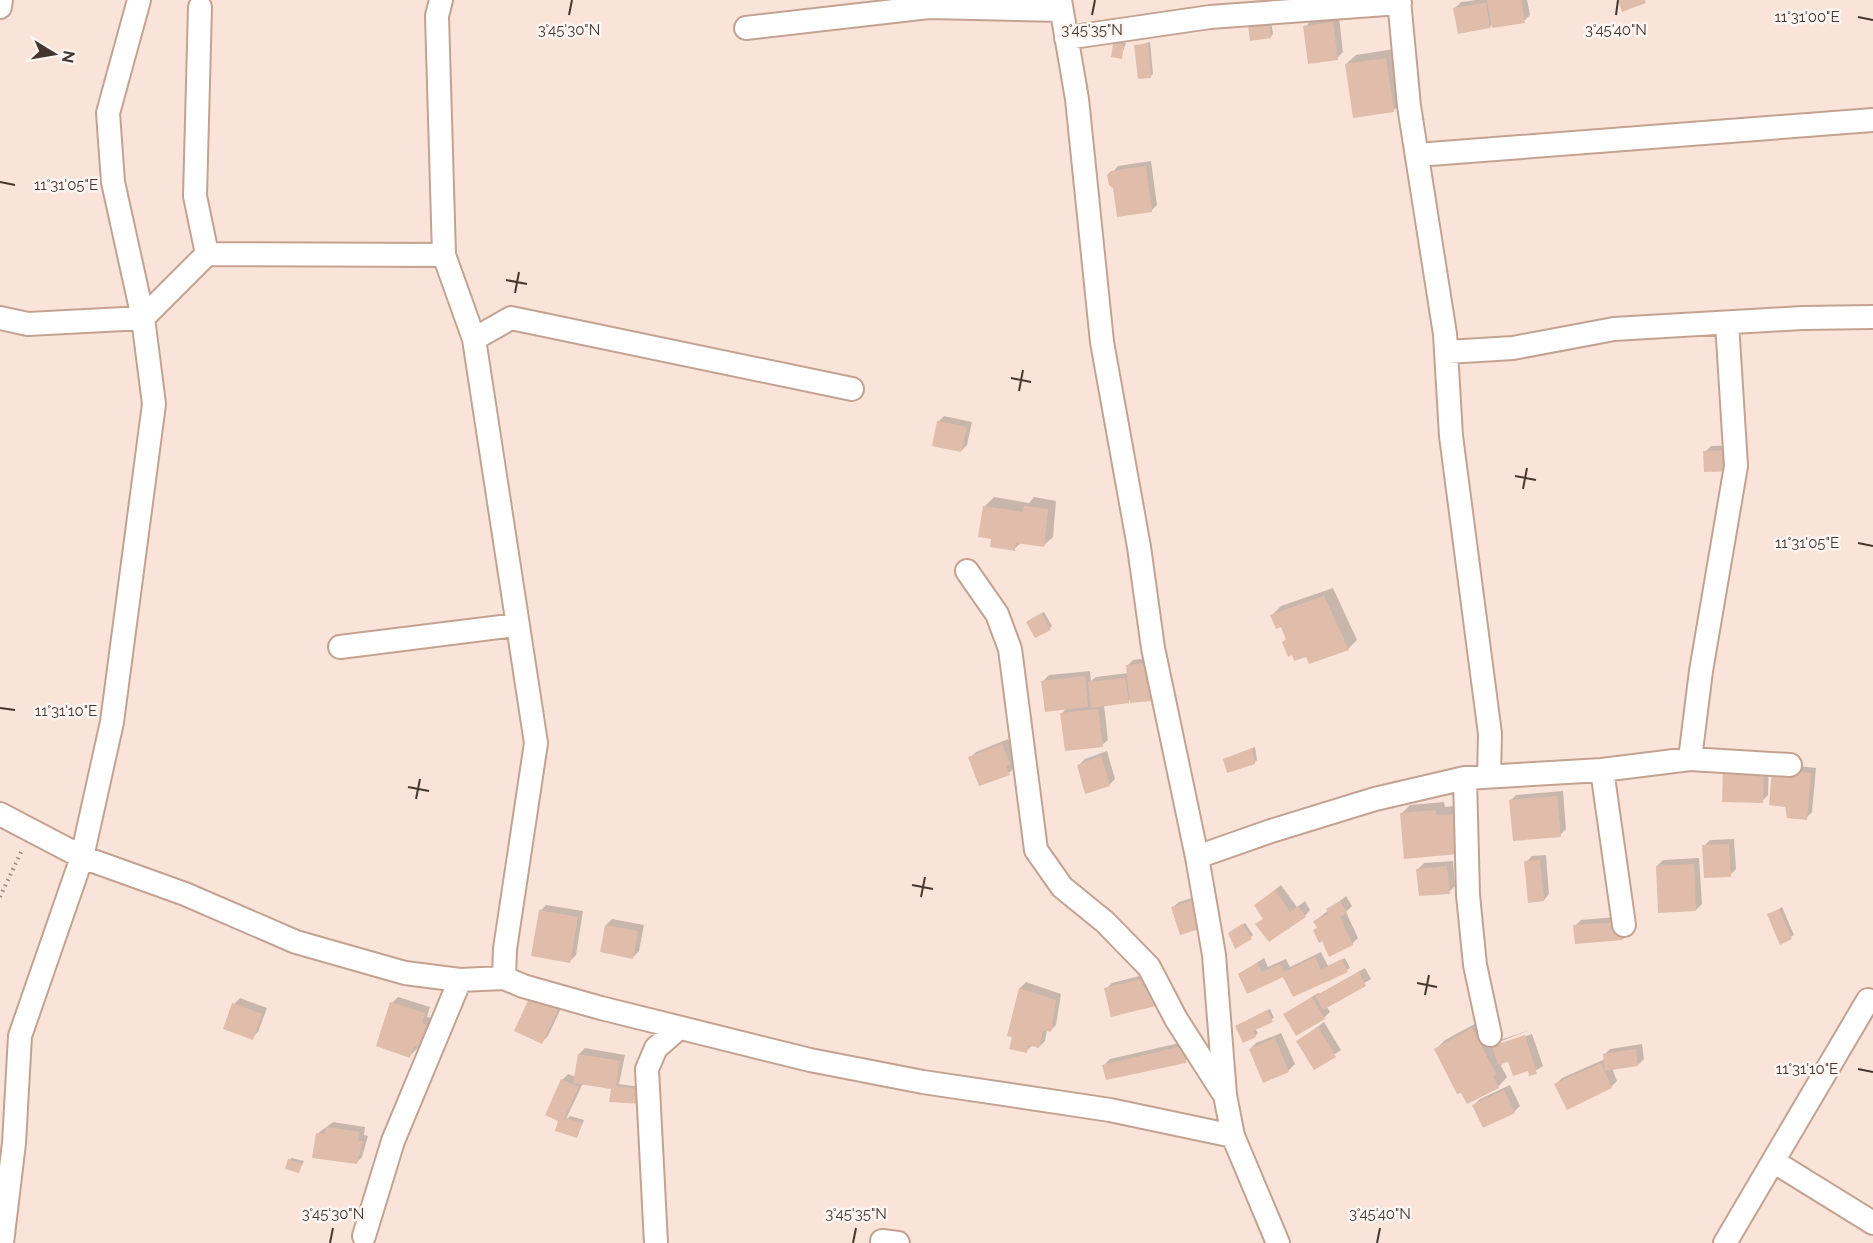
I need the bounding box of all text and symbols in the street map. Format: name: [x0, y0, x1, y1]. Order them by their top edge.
text: 11°31'00"E: [1774, 8, 1840, 26]
text: 3°45'30"N: [538, 21, 600, 39]
text: 3°45'35"N: [1061, 21, 1123, 39]
text: 3°45'40"N: [1585, 21, 1647, 39]
north arrow: [24, 24, 84, 84]
text: N: [58, 49, 79, 65]
text: 11°31'05"E: [34, 176, 98, 194]
text: 11°31'05"E: [1775, 534, 1839, 552]
text: 11°31'10"E: [35, 702, 97, 720]
text: 11°31'10"E: [1776, 1060, 1838, 1078]
text: 3°45'30"N: [302, 1205, 364, 1223]
text: 3°45'35"N: [825, 1205, 887, 1223]
text: 3°45'40"N: [1349, 1205, 1411, 1223]

